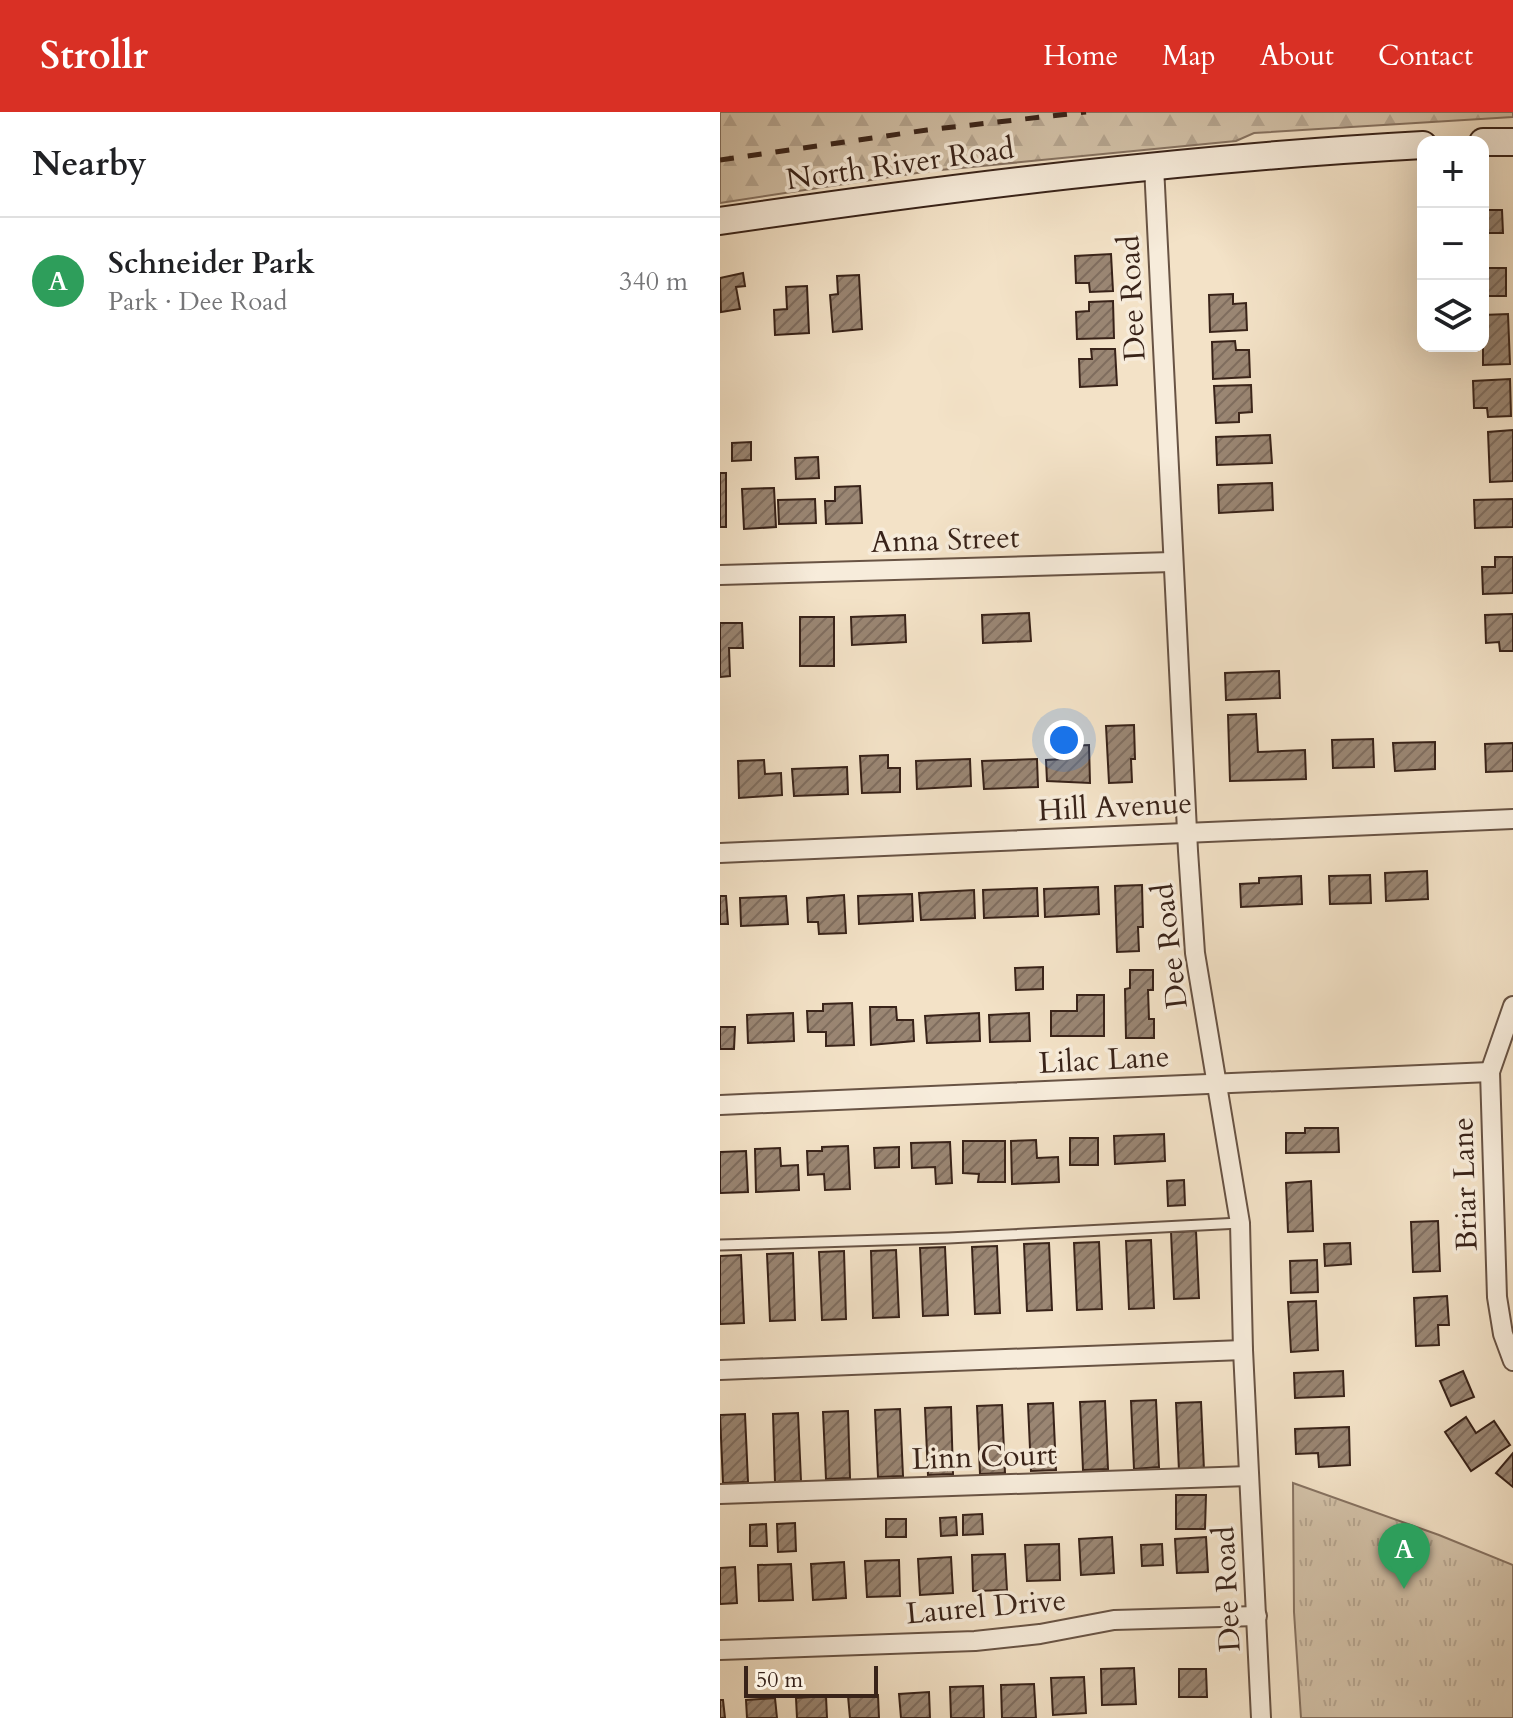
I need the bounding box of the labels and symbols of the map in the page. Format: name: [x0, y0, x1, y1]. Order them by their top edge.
street label: North River Road: [783, 128, 1017, 200]
street label: Dee Road: [1108, 234, 1156, 362]
street label: Anna Street: [870, 517, 1021, 563]
your location: [1044, 720, 1084, 760]
street label: Hill Avenue: [1037, 782, 1193, 832]
street label: Dee Road: [1142, 881, 1198, 1011]
street label: Lilac Lane: [1038, 1036, 1170, 1084]
street label: Briar Lane: [1442, 1117, 1488, 1251]
street label: Linn Court: [911, 1434, 1058, 1480]
pin: A: [1378, 1523, 1430, 1589]
street label: Dee Road: [1203, 1525, 1251, 1653]
street label: Laurel Drive: [904, 1580, 1068, 1634]
scale bar: [744, 1662, 878, 1698]

